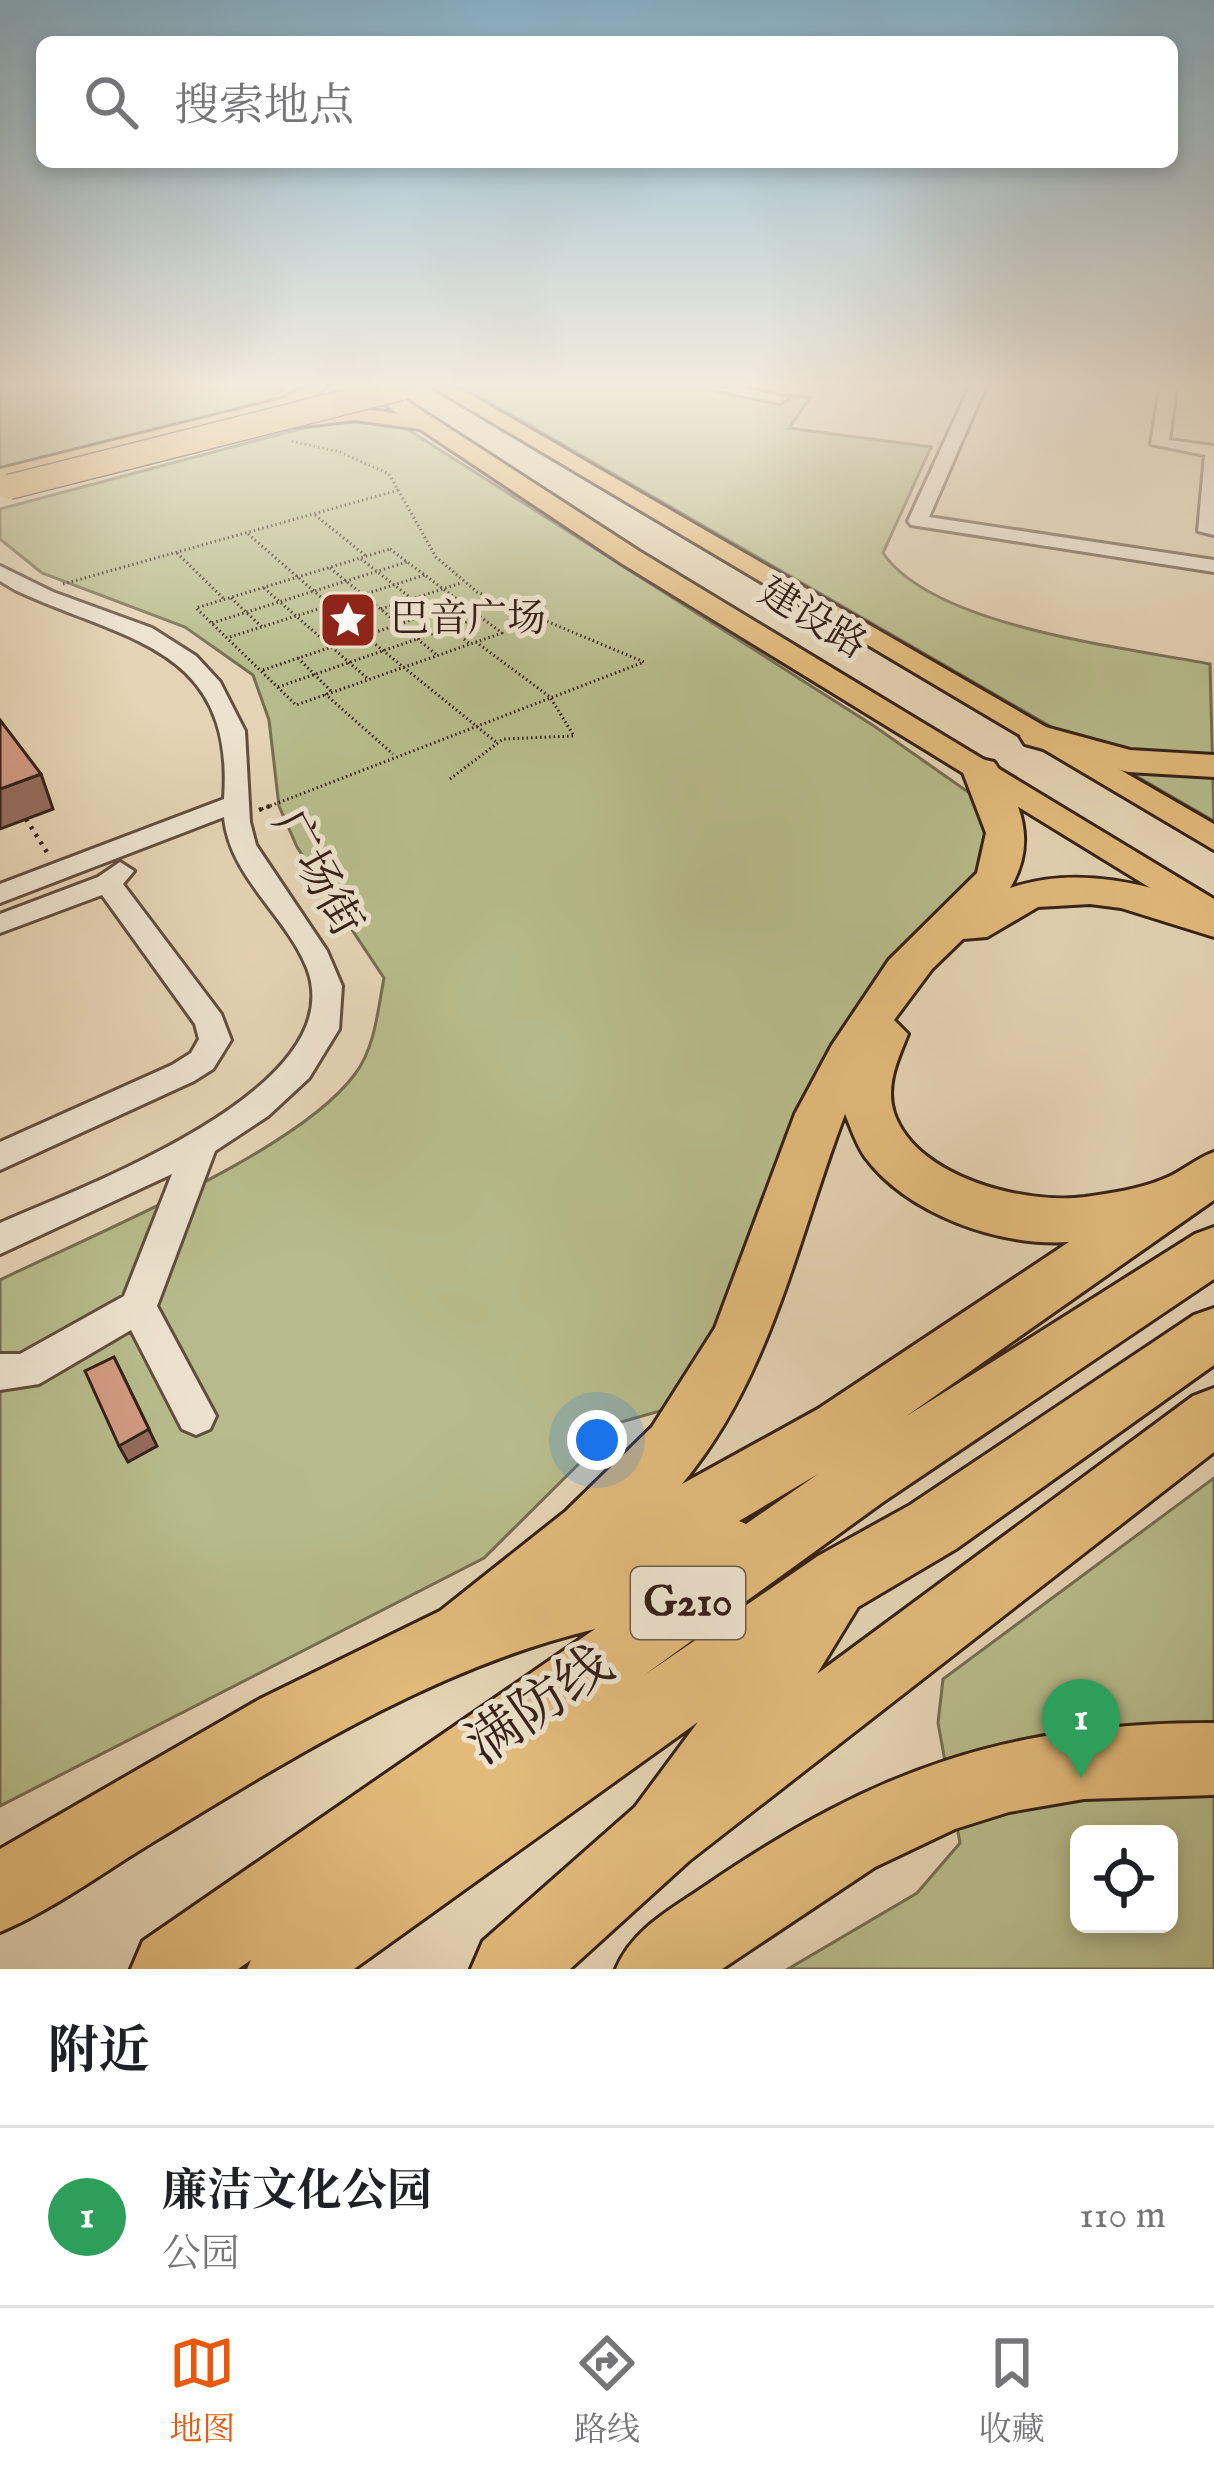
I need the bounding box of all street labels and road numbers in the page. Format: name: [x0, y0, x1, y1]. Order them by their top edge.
street label: 建设路: [749, 569, 875, 671]
street label: 广场街: [258, 801, 374, 947]
road number: G210: [631, 1567, 745, 1639]
street label: 满防线: [455, 1632, 627, 1782]

